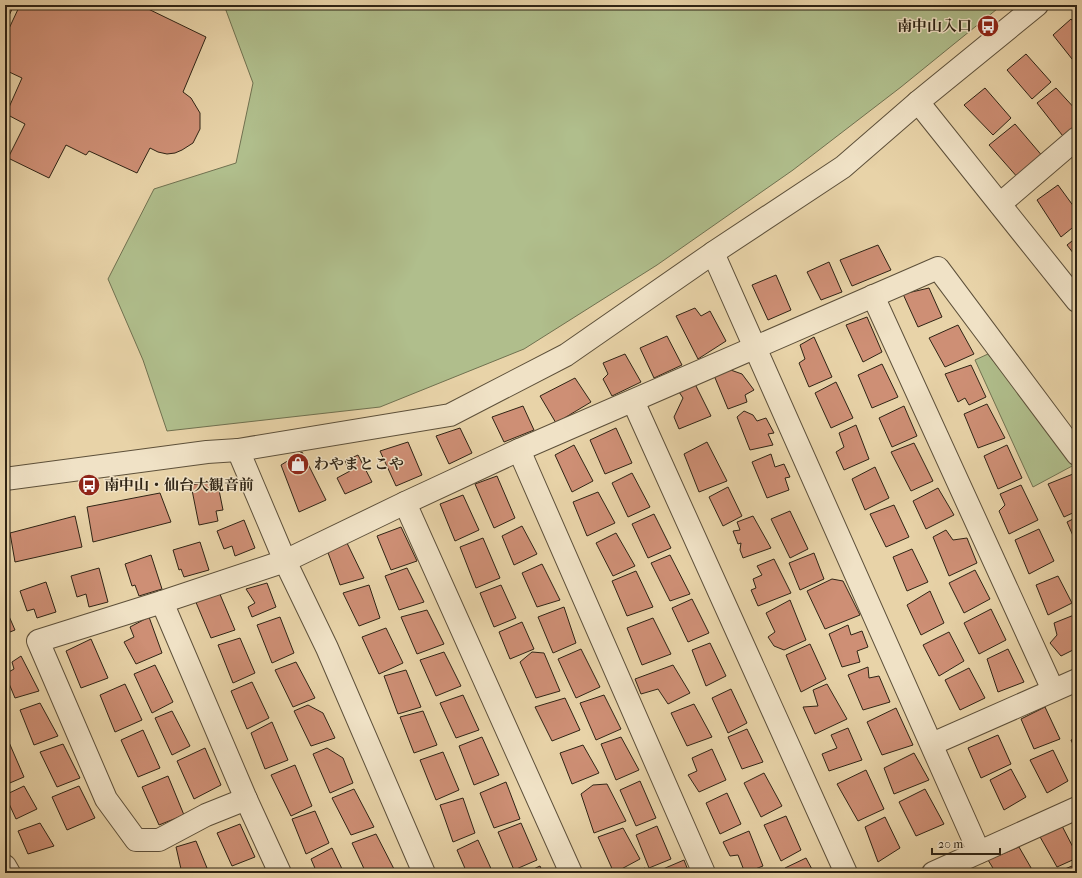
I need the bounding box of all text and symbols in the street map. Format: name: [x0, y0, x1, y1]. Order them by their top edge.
bus stop icon: 南中山入口: [975, 13, 1001, 39]
place label: 南中山入口: [897, 17, 972, 35]
shop icon: わやまとこや: [285, 451, 311, 477]
place label: わやまとこや: [314, 455, 404, 473]
bus stop icon: 南中山・仙台大観音前: [76, 472, 102, 498]
place label: 南中山・仙台大観音前: [104, 476, 254, 494]
scale bar: [932, 830, 1000, 856]
text: 20 m: [938, 837, 963, 851]

